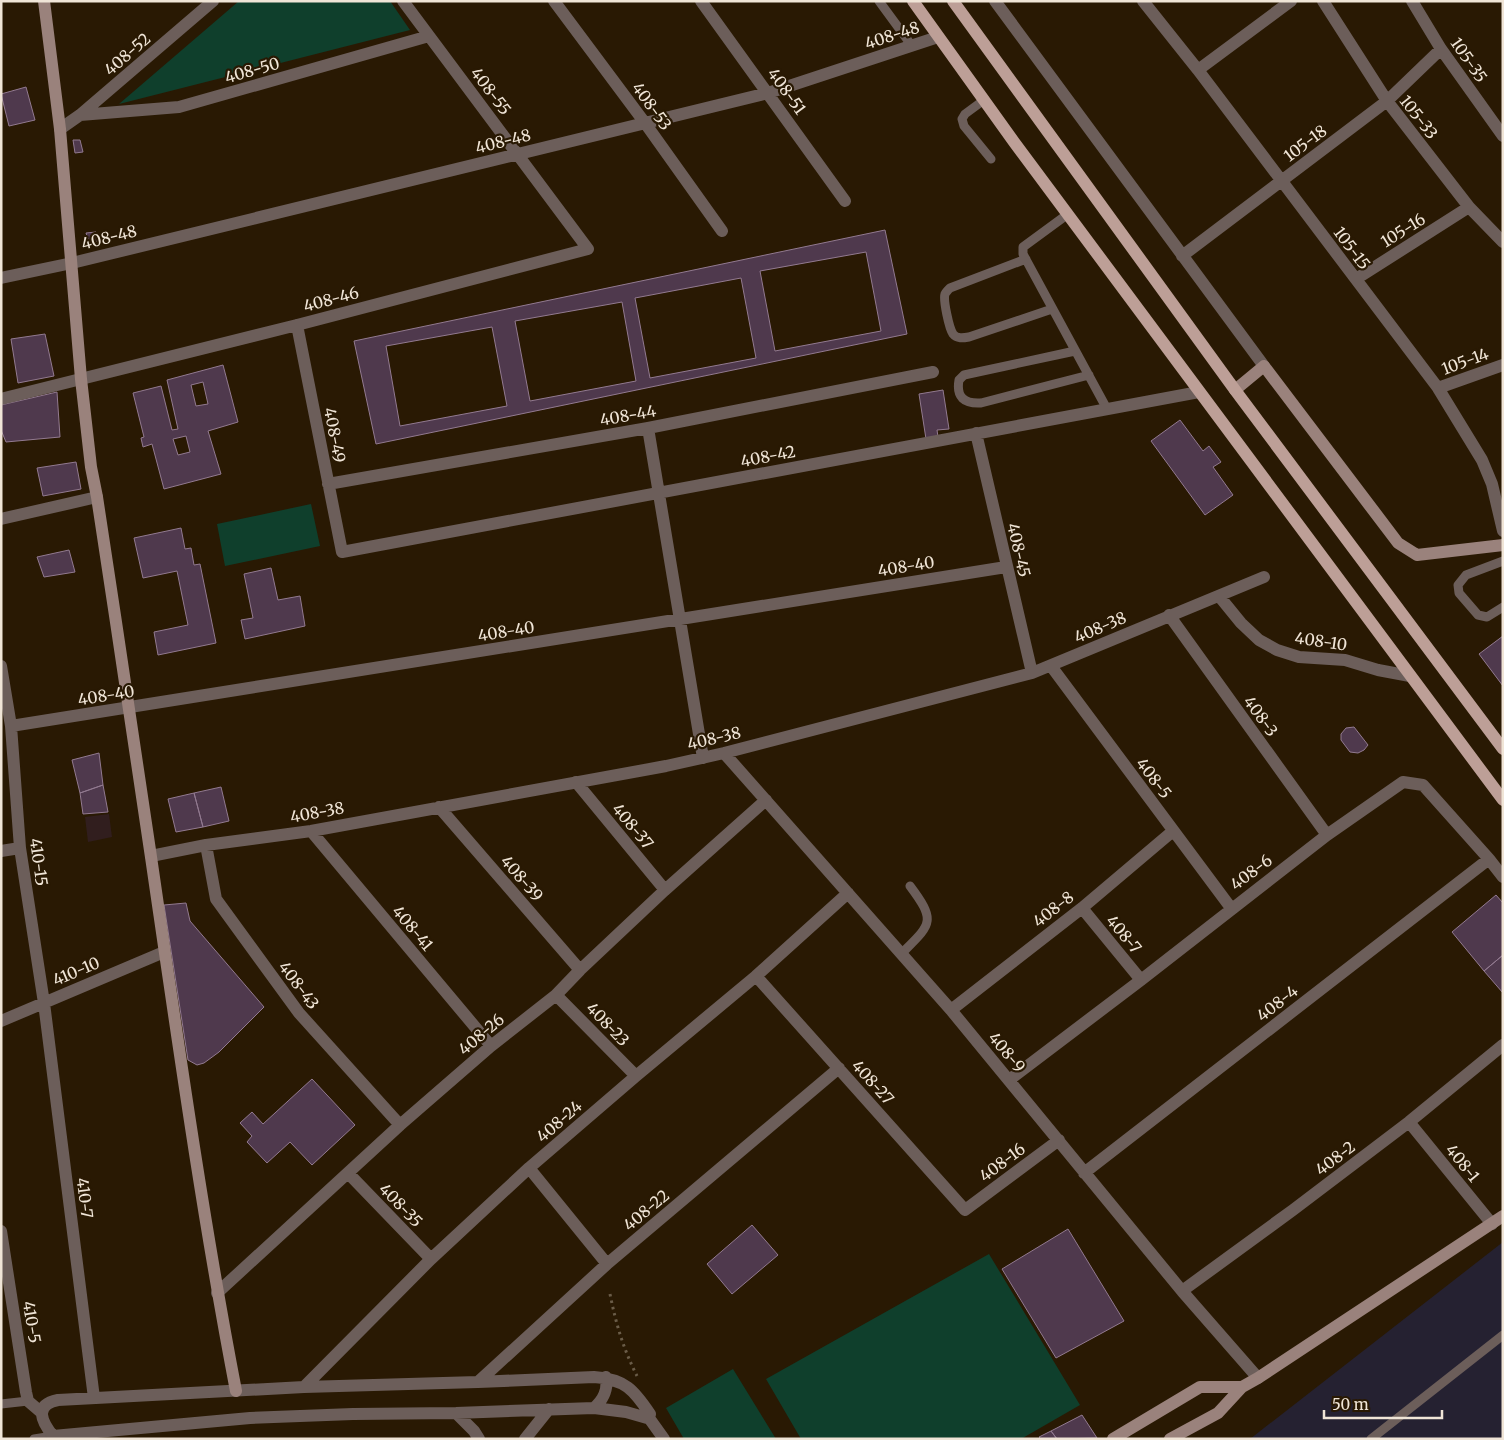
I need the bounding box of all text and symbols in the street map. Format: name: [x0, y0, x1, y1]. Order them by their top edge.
street label: 408-48: [862, 17, 922, 53]
street label: 408-52: [100, 28, 154, 80]
street label: 105-35: [1446, 34, 1492, 86]
street label: 408-50: [222, 53, 282, 87]
street label: 408-55: [467, 63, 515, 119]
street label: 408-51: [763, 64, 811, 118]
street label: 408-53: [628, 78, 676, 134]
street label: 105-33: [1396, 91, 1442, 143]
street label: 105-18: [1280, 120, 1330, 166]
street label: 408-48: [473, 124, 533, 158]
street label: 105-16: [1377, 208, 1429, 251]
street label: 408-48: [79, 220, 139, 254]
street label: 105-15: [1329, 223, 1375, 273]
street label: 408-46: [301, 282, 361, 316]
street label: 105-14: [1439, 343, 1491, 379]
street label: 408-44: [598, 400, 658, 430]
street label: 408-49: [320, 406, 350, 464]
street label: 408-42: [739, 441, 797, 471]
street label: 408-45: [1003, 521, 1035, 579]
street label: 408-40: [876, 552, 936, 580]
street label: 408-38: [1071, 607, 1129, 647]
street label: 408-40: [476, 617, 536, 645]
street label: 408-10: [1294, 627, 1348, 655]
street label: 408-40: [76, 681, 136, 709]
street label: 408-3: [1240, 692, 1282, 740]
street label: 408-38: [685, 722, 743, 754]
street label: 408-5: [1132, 754, 1176, 802]
street label: 408-38: [288, 797, 346, 827]
street label: 408-37: [608, 799, 658, 853]
street label: 410-15: [26, 837, 52, 887]
street label: 408-6: [1226, 850, 1276, 894]
street label: 408-39: [497, 851, 547, 905]
street label: 408-8: [1029, 887, 1077, 931]
street label: 408-41: [388, 901, 438, 955]
street label: 408-7: [1102, 911, 1146, 957]
street label: 410-10: [50, 952, 102, 990]
street label: 408-43: [275, 957, 323, 1013]
street label: 408-4: [1252, 981, 1302, 1025]
street label: 408-23: [582, 998, 634, 1050]
street label: 408-26: [454, 1009, 508, 1059]
street label: 408-9: [984, 1028, 1030, 1076]
street label: 408-27: [848, 1056, 898, 1108]
street label: 408-24: [532, 1096, 586, 1146]
street label: 408-2: [1311, 1137, 1359, 1179]
street label: 408-16: [975, 1138, 1029, 1186]
street label: 408-1: [1442, 1140, 1484, 1186]
street label: 410-7: [73, 1177, 97, 1219]
street label: 408-35: [375, 1179, 427, 1231]
street label: 408-22: [619, 1185, 673, 1235]
street label: 410-5: [19, 1299, 45, 1345]
scale bar: [1324, 1388, 1442, 1420]
text: 50 m: [1332, 1395, 1369, 1414]

